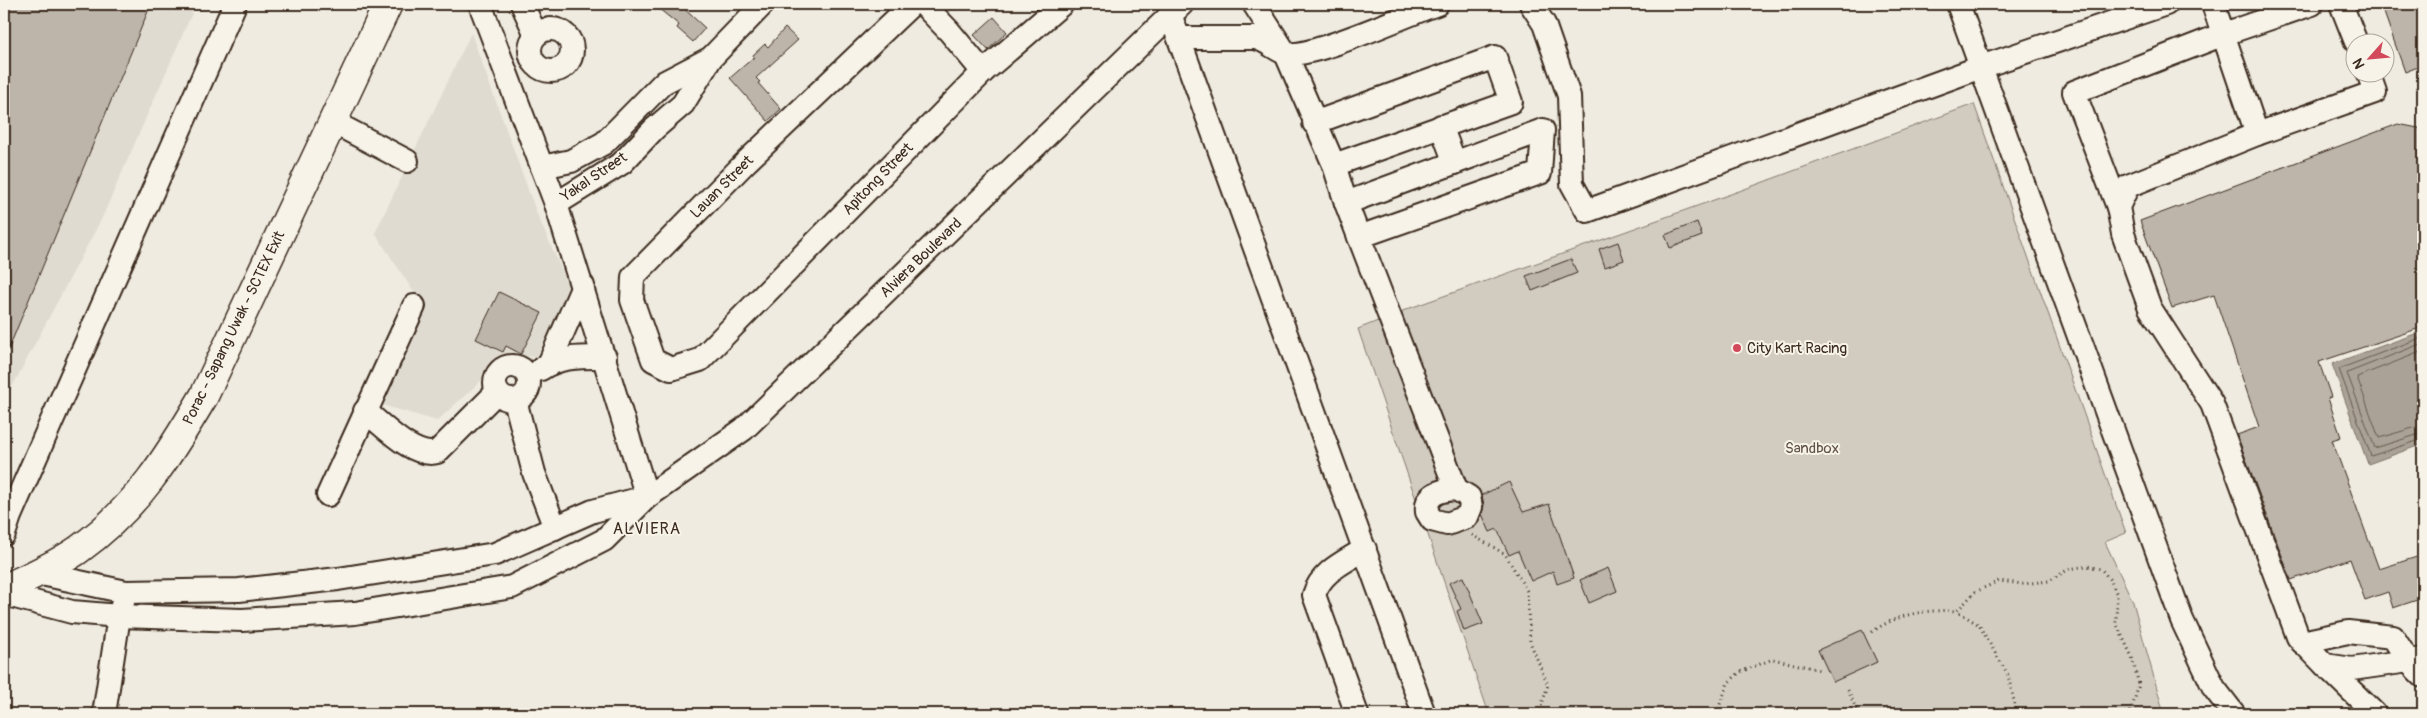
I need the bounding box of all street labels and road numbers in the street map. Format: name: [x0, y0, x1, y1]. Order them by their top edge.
street label: Apitong Street: [839, 138, 918, 219]
street label: Yakal Street: [556, 147, 632, 207]
street label: Lauan Street: [686, 151, 758, 223]
street label: Alviera Boulevard: [876, 214, 966, 302]
street label: Porac - Sapang Uwak - SCTEX Exit: [179, 227, 290, 428]

